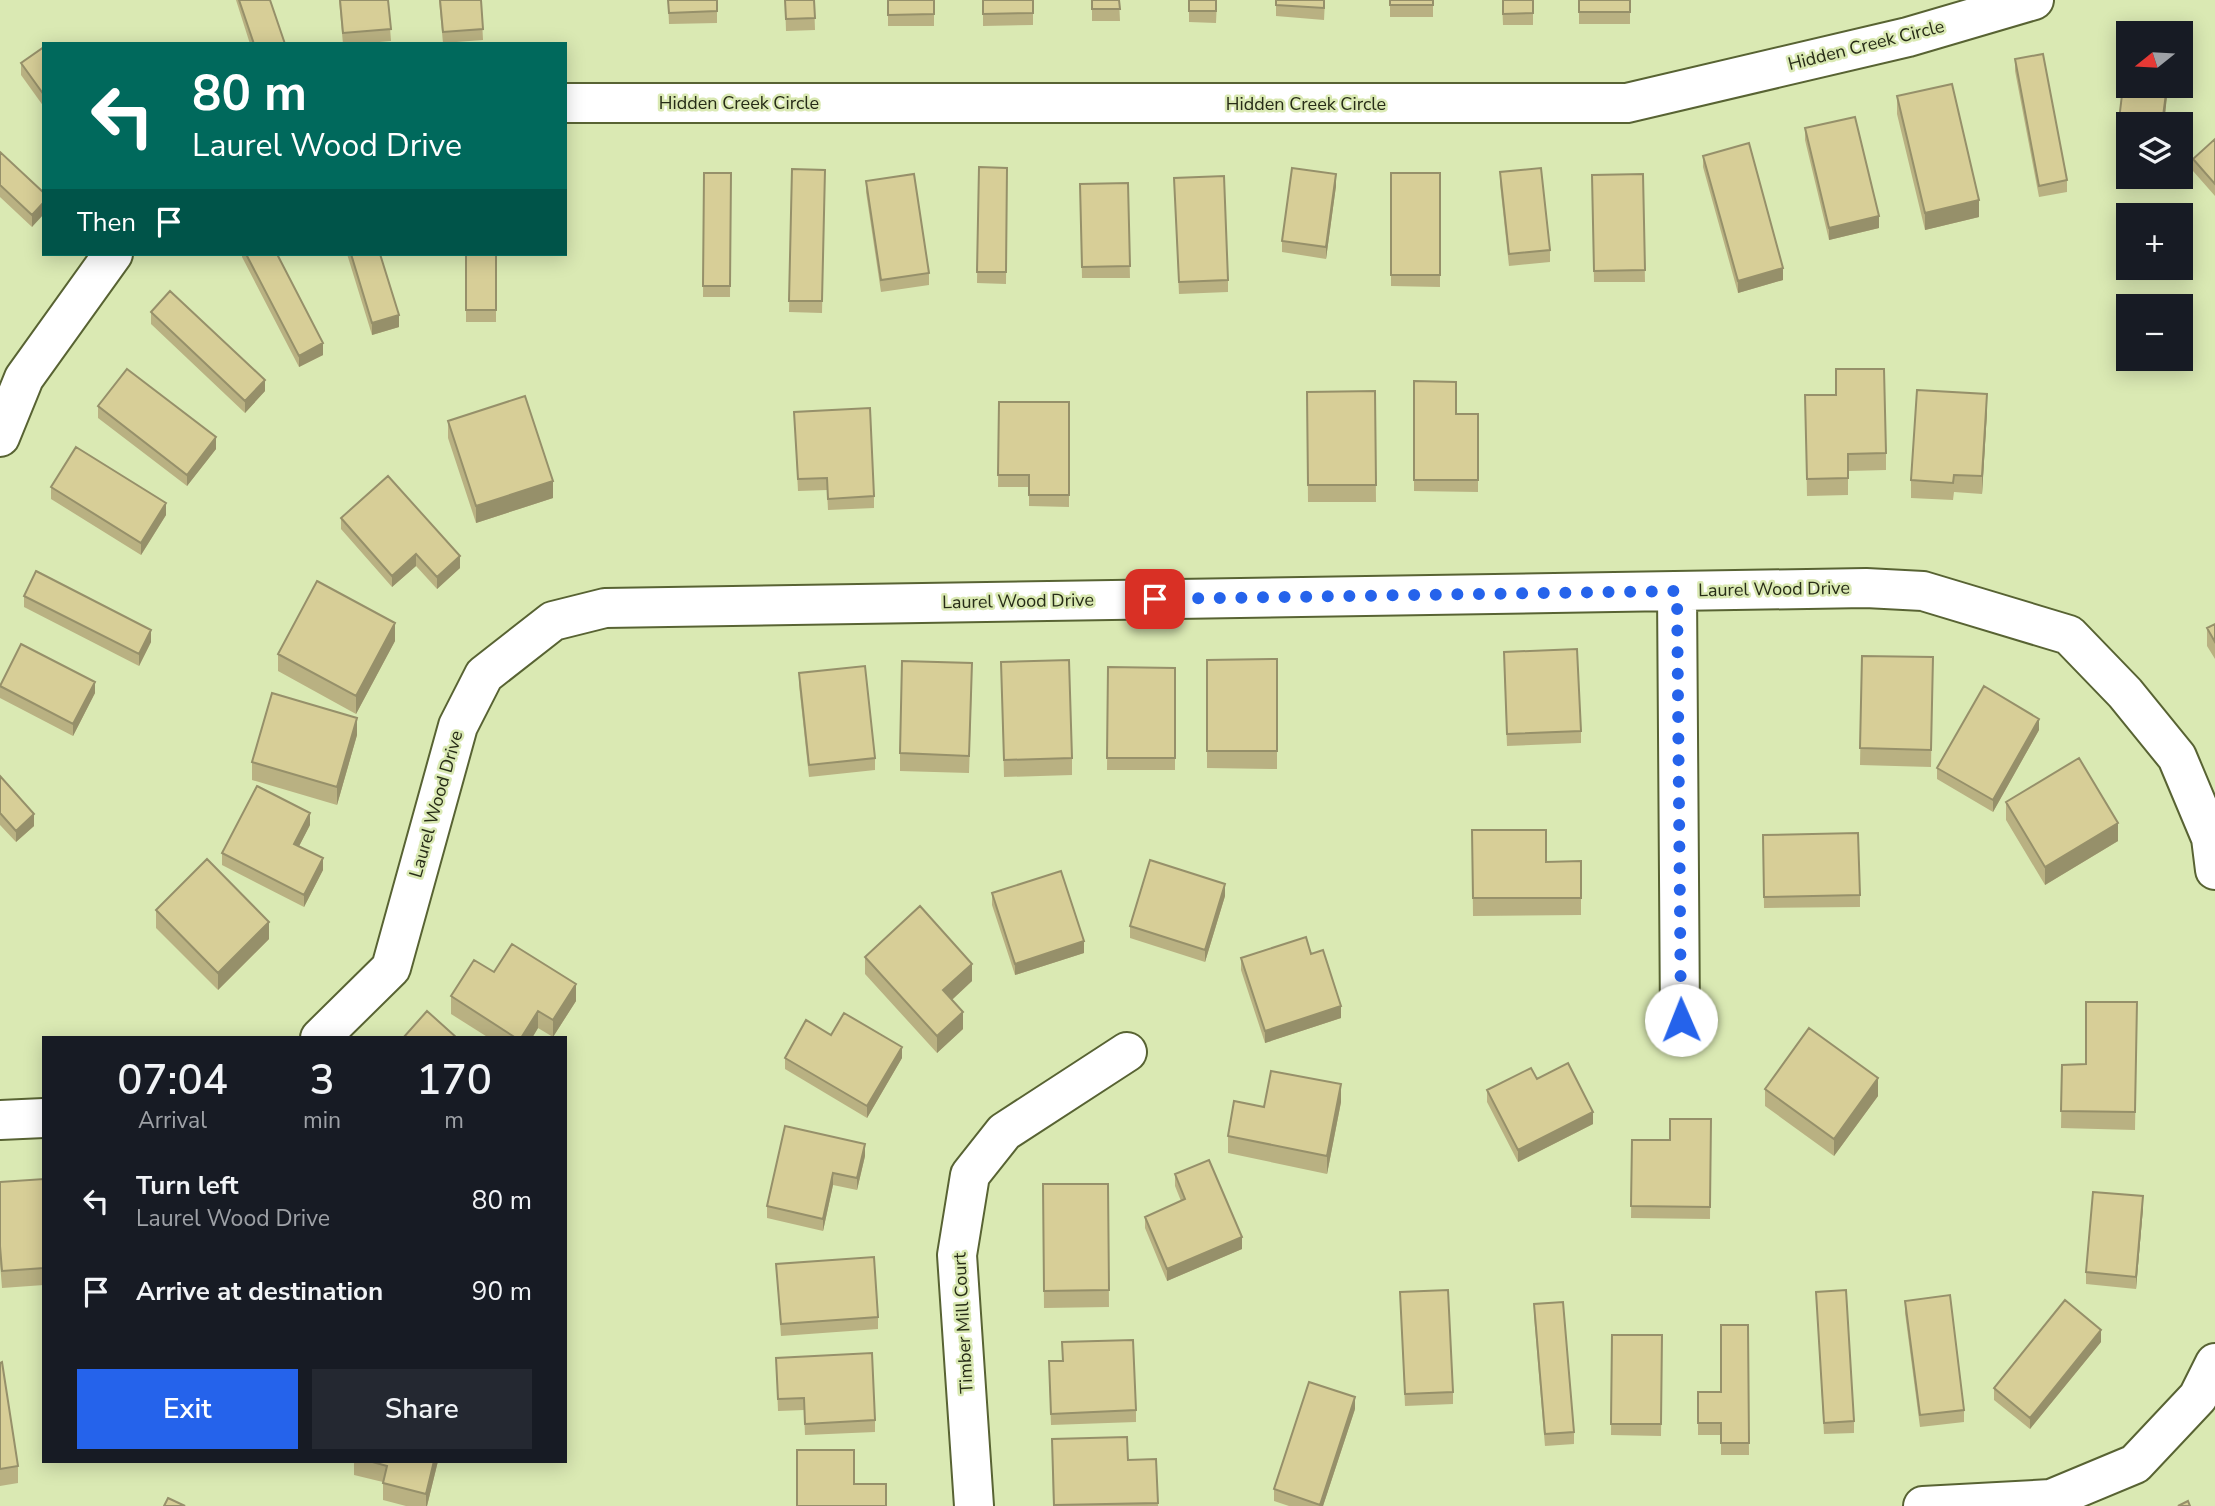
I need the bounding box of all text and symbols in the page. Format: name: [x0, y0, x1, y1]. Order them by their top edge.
street label: Hidden Creek Circle: [1785, 14, 1947, 76]
north arrow: [2116, 21, 2193, 98]
map controls: [2116, 21, 2193, 371]
text: 80 m: [192, 60, 307, 127]
icon: left: [77, 70, 168, 161]
street label: Hidden Creek Circle: [659, 91, 819, 115]
street label: Hidden Creek Circle: [1226, 92, 1386, 116]
button: layers: [2116, 112, 2193, 189]
text: Laurel Wood Drive: [192, 124, 462, 167]
icon: arrive: [150, 203, 188, 241]
button: +: [2116, 203, 2193, 280]
text: Then: [77, 205, 136, 240]
button: −: [2116, 294, 2193, 371]
pin: [1125, 569, 1185, 629]
street label: Laurel Wood Drive: [1698, 576, 1850, 602]
icon: arrive: [1136, 580, 1174, 618]
street label: Laurel Wood Drive: [942, 588, 1094, 614]
street label: Laurel Wood Drive: [404, 728, 468, 880]
position arrow: [1644, 983, 1718, 1057]
text: 07:04: [117, 1052, 228, 1109]
text: 3: [309, 1052, 335, 1109]
text: 170: [416, 1052, 492, 1109]
text: Arrival: [138, 1105, 207, 1136]
text: min: [303, 1105, 341, 1136]
text: m: [444, 1105, 464, 1136]
text: Turn left: [136, 1168, 239, 1203]
icon: left: [77, 1182, 115, 1220]
text: 80 m: [472, 1183, 532, 1218]
text: Laurel Wood Drive: [136, 1203, 330, 1234]
street label: Timber Mill Court: [947, 1251, 979, 1394]
icon: arrive: [77, 1273, 115, 1311]
text: Arrive at destination: [136, 1274, 383, 1309]
text: 90 m: [472, 1274, 532, 1309]
button: Exit: [77, 1369, 298, 1449]
button: Share: [312, 1369, 532, 1449]

